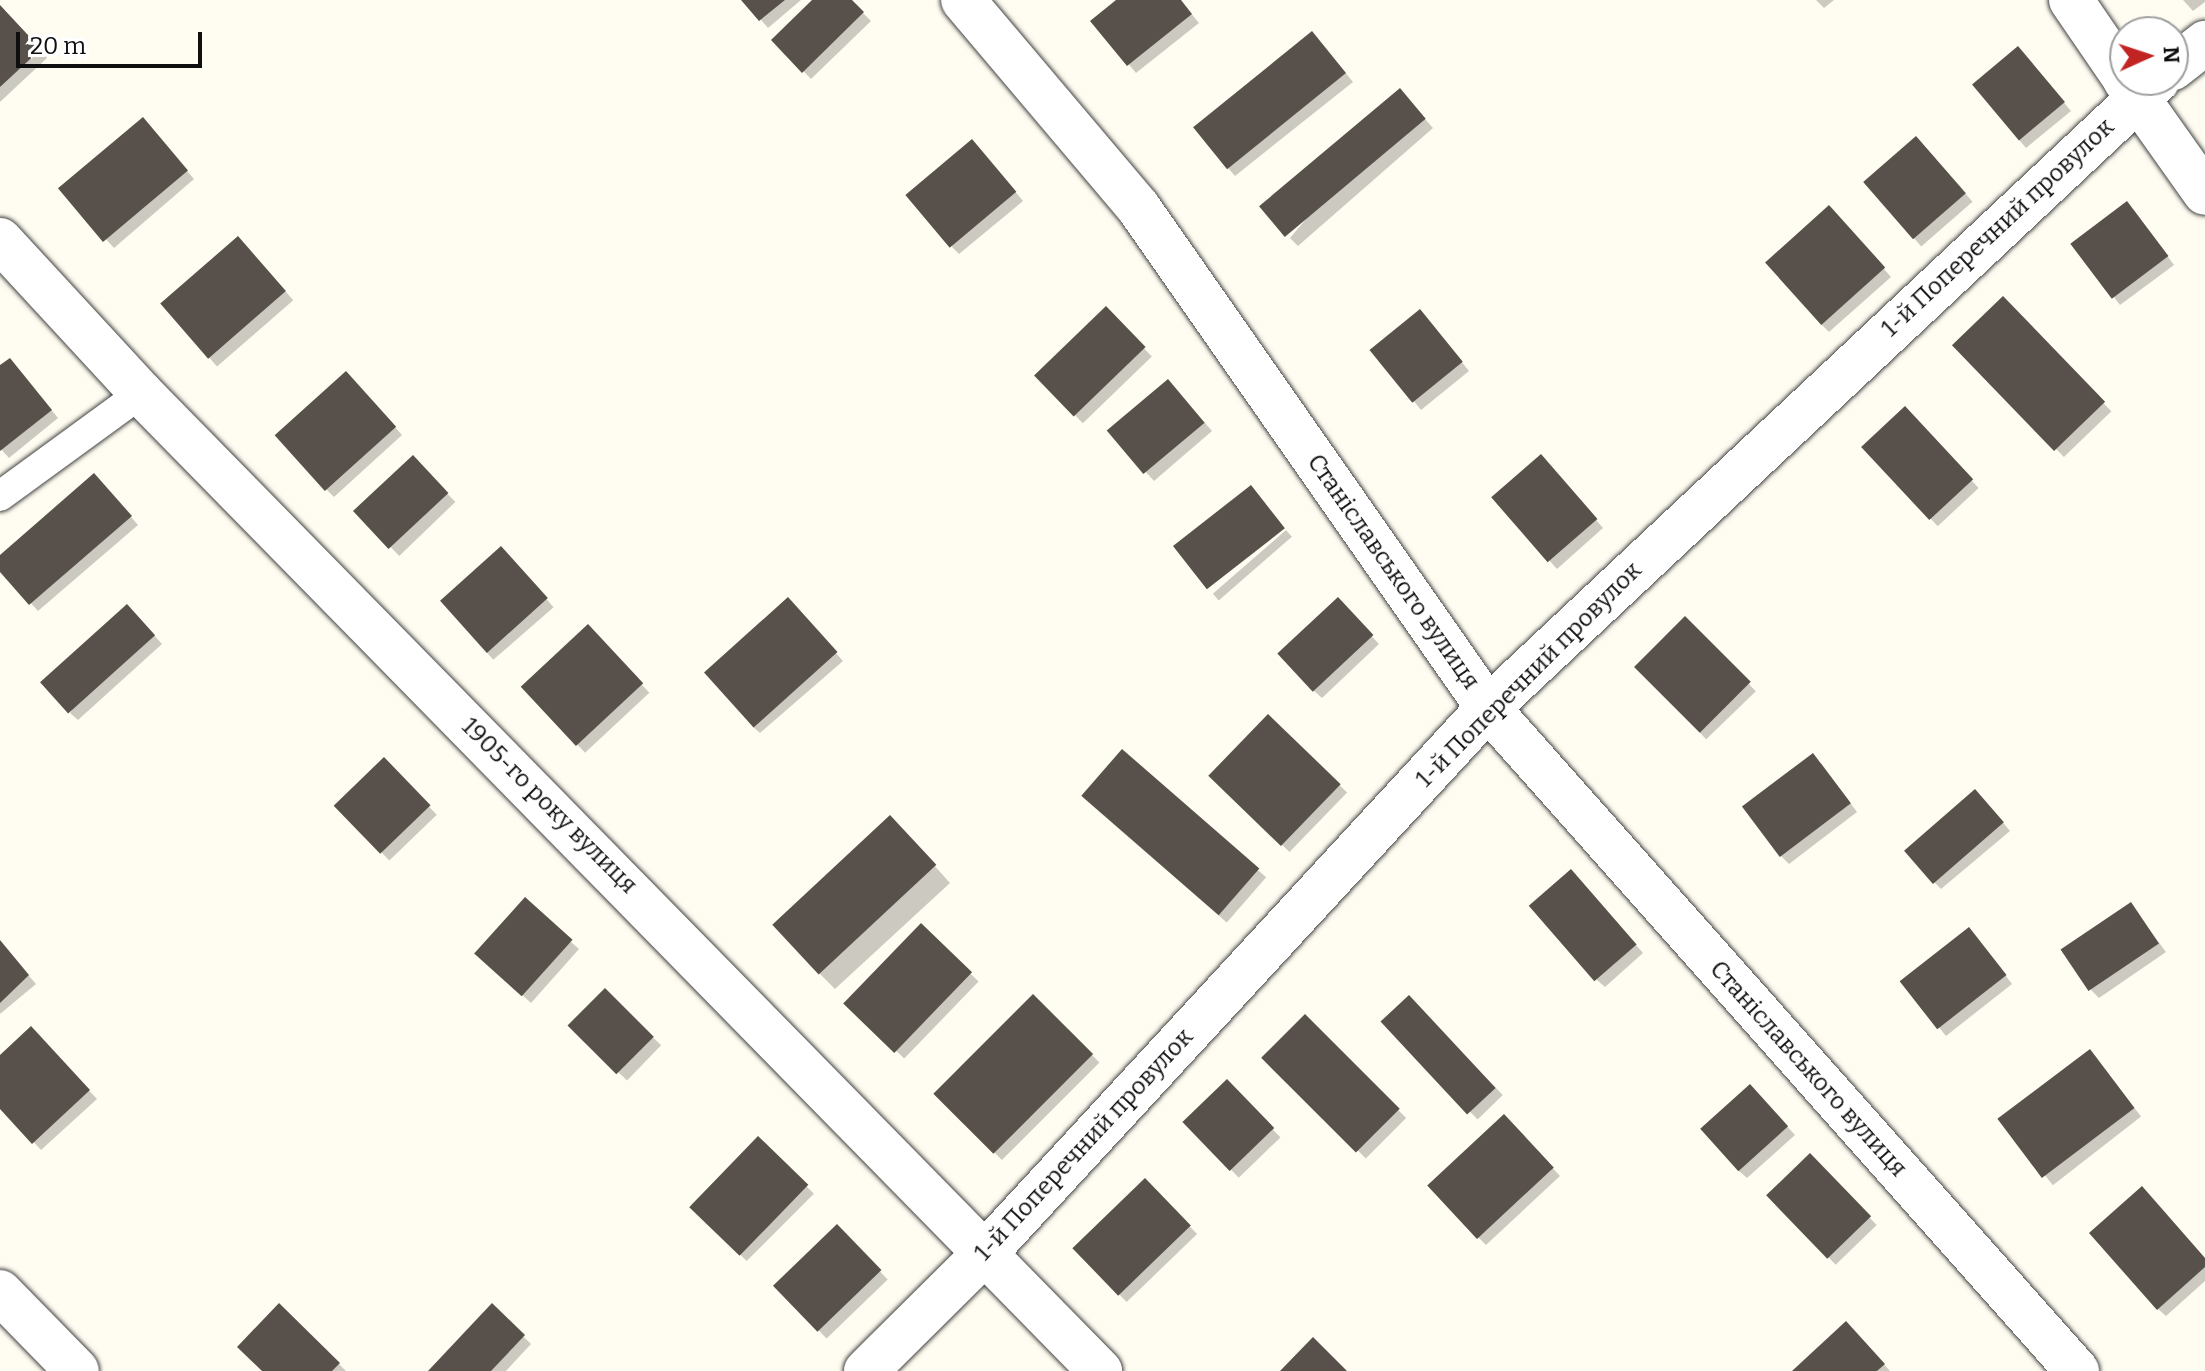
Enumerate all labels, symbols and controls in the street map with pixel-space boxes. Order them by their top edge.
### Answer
scale bar [20,16,206,66]
north arrow [2109,16,2189,96]
text: 20 m [30,32,86,60]
text: N [2158,46,2185,64]
street label: 1-й Поперечний провулок [1876,113,2120,343]
street label: Станіславського вулиця [1301,449,1485,695]
street label: 1-й Поперечний провулок [1410,556,1648,794]
street label: 1905-го року вулиця [455,712,643,900]
street label: Станіславського вулиця [1704,955,1912,1183]
street label: 1-й Поперечний провулок [969,1023,1199,1267]

